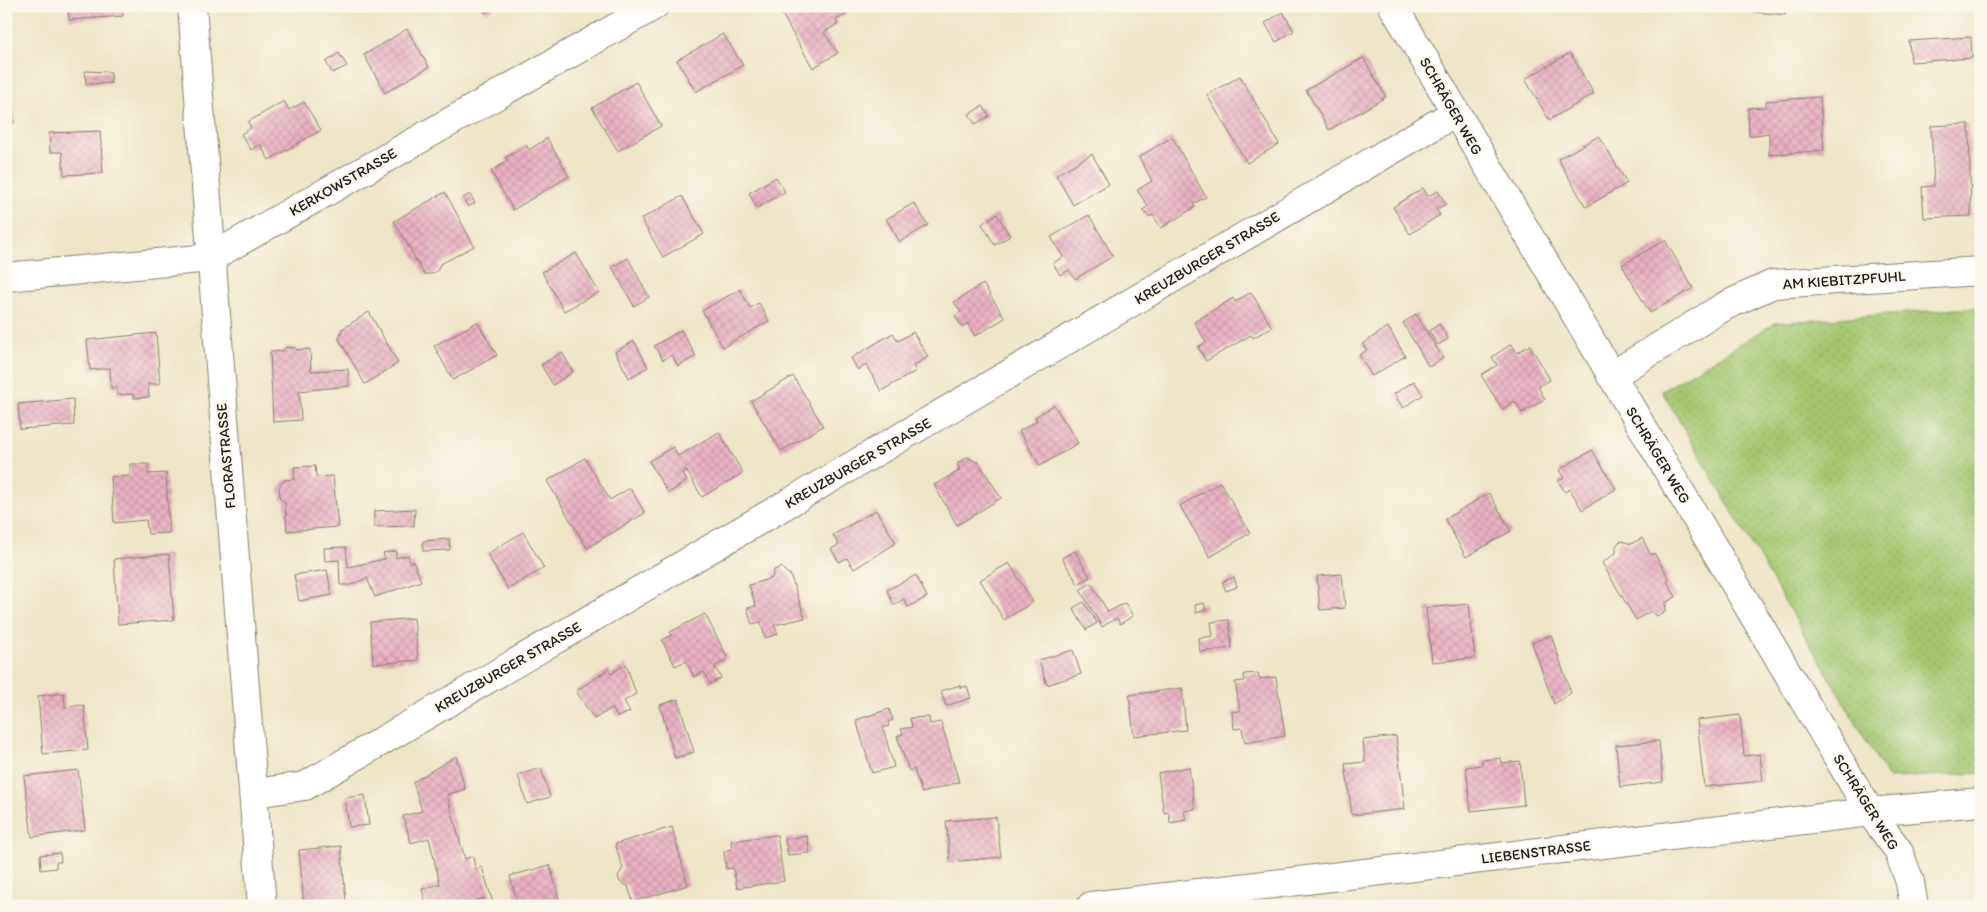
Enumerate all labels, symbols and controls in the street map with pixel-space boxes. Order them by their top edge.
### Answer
street label: SCHRÄGER WEG [1416,54,1486,158]
street label: KERKOWSTRASSE [286,144,400,220]
street label: KREUZBURGER STRASSE [1131,207,1283,309]
street label: AM KIEBITZPFUHL [1782,267,1906,293]
street label: FLORASTRASSE [212,403,240,509]
street label: SCHRÄGER WEG [1622,403,1694,507]
street label: KREUZBURGER STRASSE [781,414,935,512]
street label: KREUZBURGER STRASSE [431,618,585,716]
street label: SCHRÄGER WEG [1829,751,1903,853]
street label: LIEBENSTRASSE [1480,836,1592,868]

